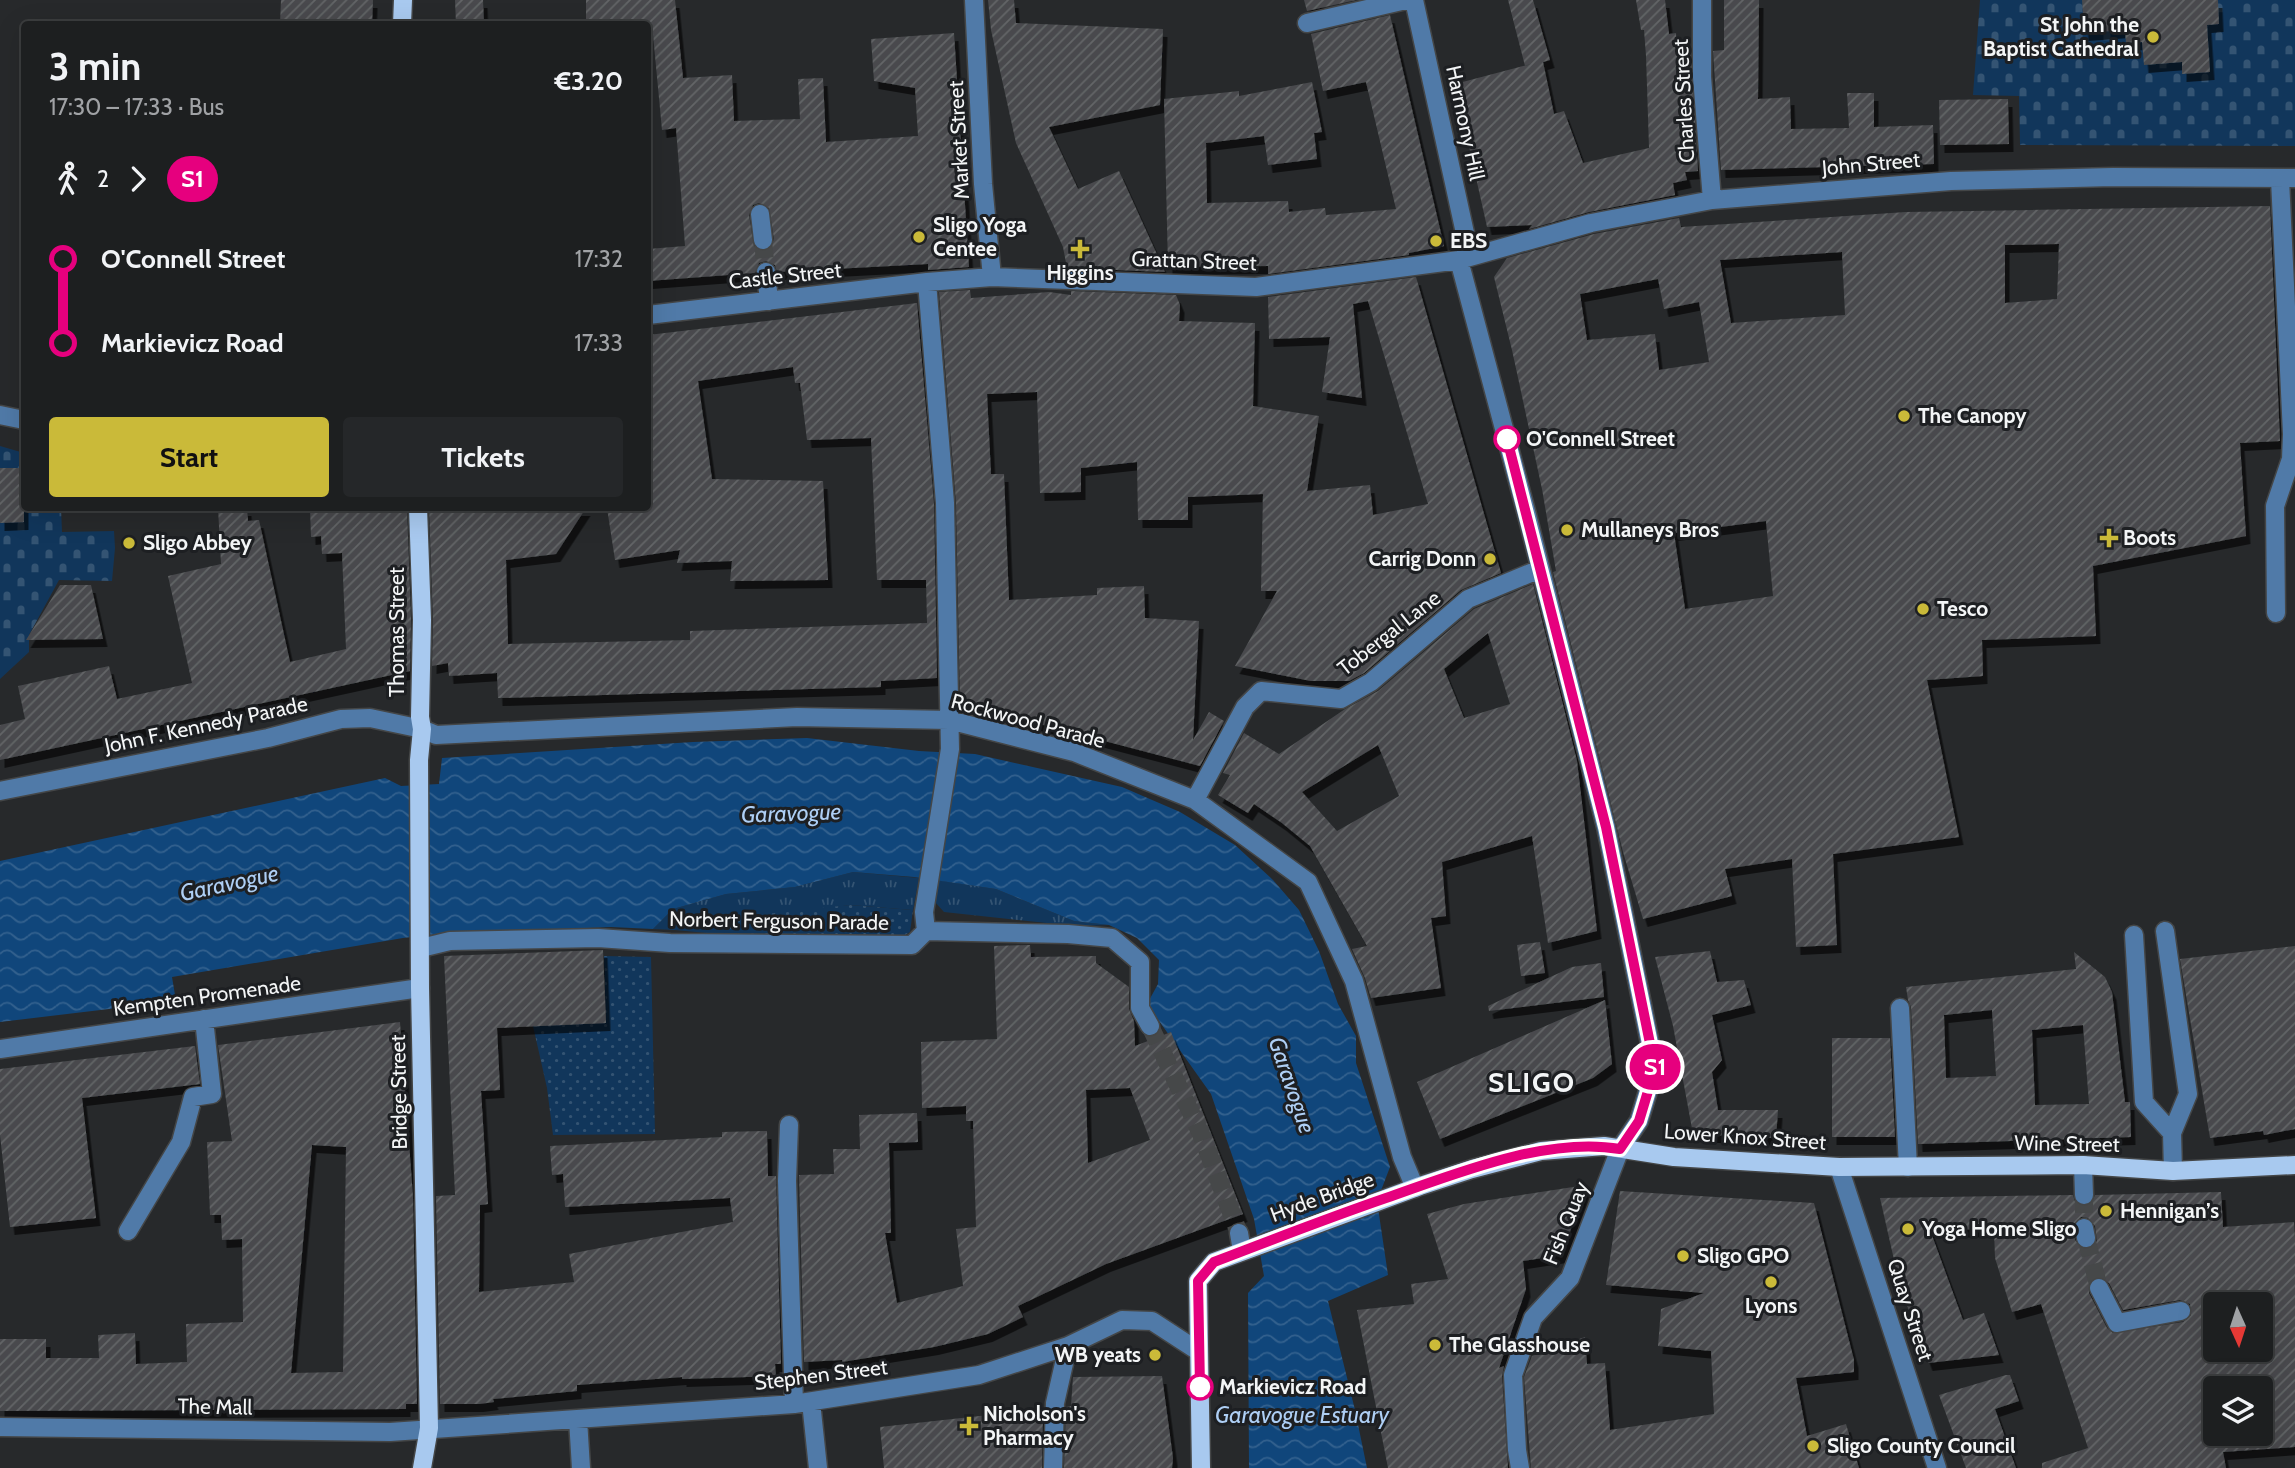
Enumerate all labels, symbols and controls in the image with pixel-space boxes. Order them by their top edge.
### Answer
place label: St John the Baptist Cathedral [1983,12,2139,61]
marker: St John the Baptist Cathedral [2145,29,2161,45]
street label: Charles Street [1668,38,1699,164]
text: 3 min [49,43,141,90]
street label: Harmony Hill [1441,63,1490,183]
text: €3.20 [554,65,623,97]
street label: Market Street [943,80,974,200]
text: 17:30 – 17:33 · Bus [49,93,224,121]
street label: John Street [1820,147,1921,180]
icon: walk [49,160,87,198]
icon: forward [119,160,157,198]
text: S1 [181,164,204,193]
text: 2 [97,165,109,193]
place label: Sligo Yoga Centee [933,212,1027,261]
place label: EBS [1450,228,1487,253]
marker: Sligo Yoga Centee [911,229,927,245]
marker: EBS [1428,233,1444,249]
marker: Higgins [1072,241,1088,257]
text: O'Connell Street [101,243,285,275]
text: 17:32 [575,245,623,273]
street label: Grattan Street [1131,246,1257,275]
street label: Castle Street [727,257,842,294]
place label: Higgins [1046,260,1114,285]
text: Markievicz Road [101,327,284,359]
text: 17:33 [574,329,623,357]
place label: The Canopy [1918,403,2027,428]
marker: The Canopy [1896,408,1912,424]
button: Start [49,417,329,497]
button: Tickets [343,417,623,497]
marker: O'Connell Street [1494,426,1520,452]
place label: O'Connell Street [1526,426,1675,451]
place label: Mullaneys Bros [1581,517,1719,542]
marker: Mullaneys Bros [1559,522,1575,538]
place label: Boots [2123,525,2176,550]
place label: Sligo Abbey [143,530,253,555]
marker: Boots [2101,530,2117,546]
marker: Sligo Abbey [121,535,137,551]
place label: Carrig Donn [1368,546,1476,571]
marker: Carrig Donn [1482,551,1498,567]
street label: Thomas Street [384,567,409,697]
street label: Tobergal Lane [1332,585,1445,680]
place label: Tesco [1937,596,1988,621]
marker: Tesco [1915,601,1931,617]
street label: Rockwood Parade [949,688,1108,753]
street label: John F. Kennedy Parade [101,691,310,758]
water label: Garavogue [740,797,842,829]
water label: Garavogue [177,859,281,907]
street label: Norbert Ferguson Parade [669,906,889,935]
street label: Kempten Promenade [111,970,303,1021]
water label: Garavogue [1262,1033,1322,1137]
street label: Bridge Street [385,1034,412,1150]
line badge: S1 [1624,1044,1686,1090]
text: S1 [1644,1052,1666,1081]
district label: SLIGO [1488,1065,1576,1099]
street label: Lower Knox Street [1663,1118,1827,1155]
street label: Wine Street [2014,1130,2120,1157]
street label: Hyde Bridge [1267,1166,1377,1227]
street label: Fish Quay [1538,1177,1594,1268]
place label: Hennigan’s [2120,1198,2219,1223]
marker: Hennigan’s [2098,1203,2114,1219]
place label: Yoga Home Sligo [1921,1216,2076,1241]
marker: Yoga Home Sligo [1900,1221,1916,1237]
place label: Sligo GPO [1697,1243,1789,1268]
marker: Sligo GPO [1675,1248,1691,1264]
street label: Quay Street [1882,1256,1939,1364]
marker: Lyons [1763,1274,1779,1290]
north arrow [2203,1292,2273,1362]
map controls [2203,1292,2273,1446]
place label: Lyons [1745,1293,1797,1318]
place label: The Glasshouse [1449,1332,1590,1357]
marker: The Glasshouse [1427,1337,1443,1353]
place label: WB yeats [1055,1342,1141,1367]
marker: WB yeats [1147,1347,1163,1363]
street label: Stephen Street [753,1354,889,1395]
marker: Markievicz Road [1187,1374,1213,1400]
place label: Markievicz Road [1219,1374,1367,1399]
button: layers [2203,1376,2273,1446]
street label: The Mall [177,1393,253,1420]
place label: Nicholson's Pharmacy [983,1401,1086,1450]
water label: Garavogue Estuary [1215,1401,1390,1429]
marker: Nicholson's Pharmacy [961,1418,977,1434]
place label: Sligo County Council [1827,1433,2016,1458]
marker: Sligo County Council [1805,1438,1821,1454]

